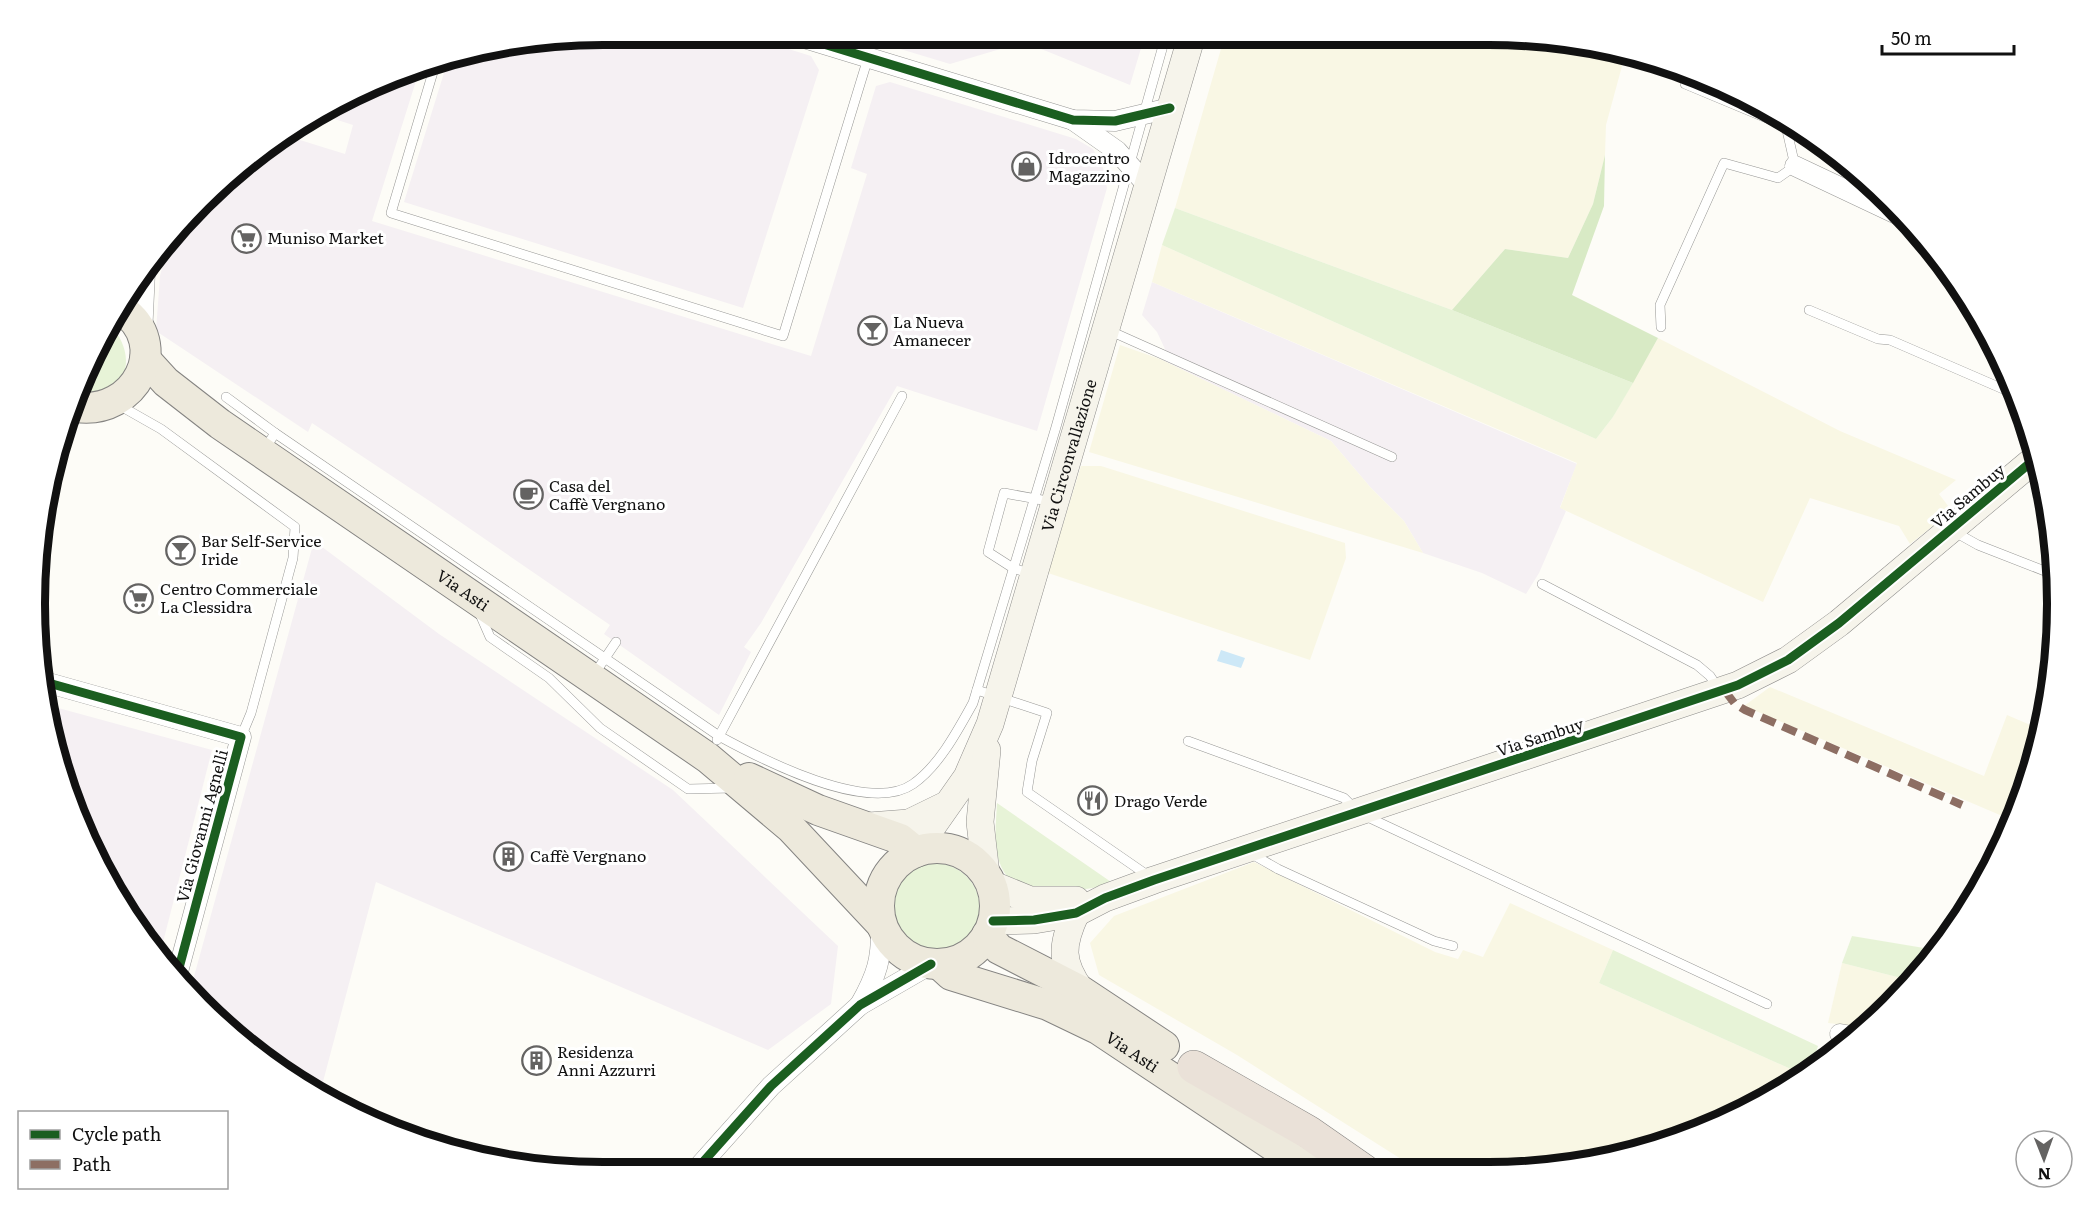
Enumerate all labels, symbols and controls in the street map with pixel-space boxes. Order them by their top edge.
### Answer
scale bar [1882,18,2014,56]
text: 50 m [1891,24,1932,51]
place label: Idrocentro Magazzino [1048,145,1131,187]
shop icon: Idrocentro Magazzino [1011,151,1043,183]
supermarket icon: Muniso Market [230,222,262,254]
place label: Muniso Market [267,225,384,249]
place label: La Nueva Amanecer [893,309,971,351]
bar icon: La Nueva Amanecer [856,315,888,347]
street label: Via Circonvallazione [1034,376,1102,534]
street label: Via Sambuy [1925,457,2010,533]
place label: Casa del Caffè Vergnano [549,473,665,515]
cafe icon: Casa del Caffè Vergnano [512,479,544,511]
place label: Bar Self-Service Iride [201,528,321,570]
bar icon: Bar Self-Service Iride [164,534,196,566]
street label: Via Asti [432,563,495,616]
place label: Centro Commerciale La Clessidra [160,576,318,618]
supermarket icon: Centro Commerciale La Clessidra [123,582,155,614]
street label: Via Sambuy [1493,710,1587,761]
street label: Via Giovanni Agnelli [169,746,233,905]
restaurant icon: Drago Verde [1077,785,1109,817]
place label: Drago Verde [1114,788,1207,812]
building icon: Caffè Vergnano [493,840,525,872]
place label: Caffè Vergnano [530,843,646,867]
street label: Via Asti [1101,1025,1164,1077]
place label: Residenza Anni Azzurri [557,1039,656,1081]
building icon: Residenza Anni Azzurri [520,1045,552,1077]
legend [18,1111,228,1189]
text: Cycle path [72,1120,161,1147]
north arrow [2014,1129,2074,1189]
text: Path [72,1150,111,1177]
text: N [2037,1163,2051,1187]

